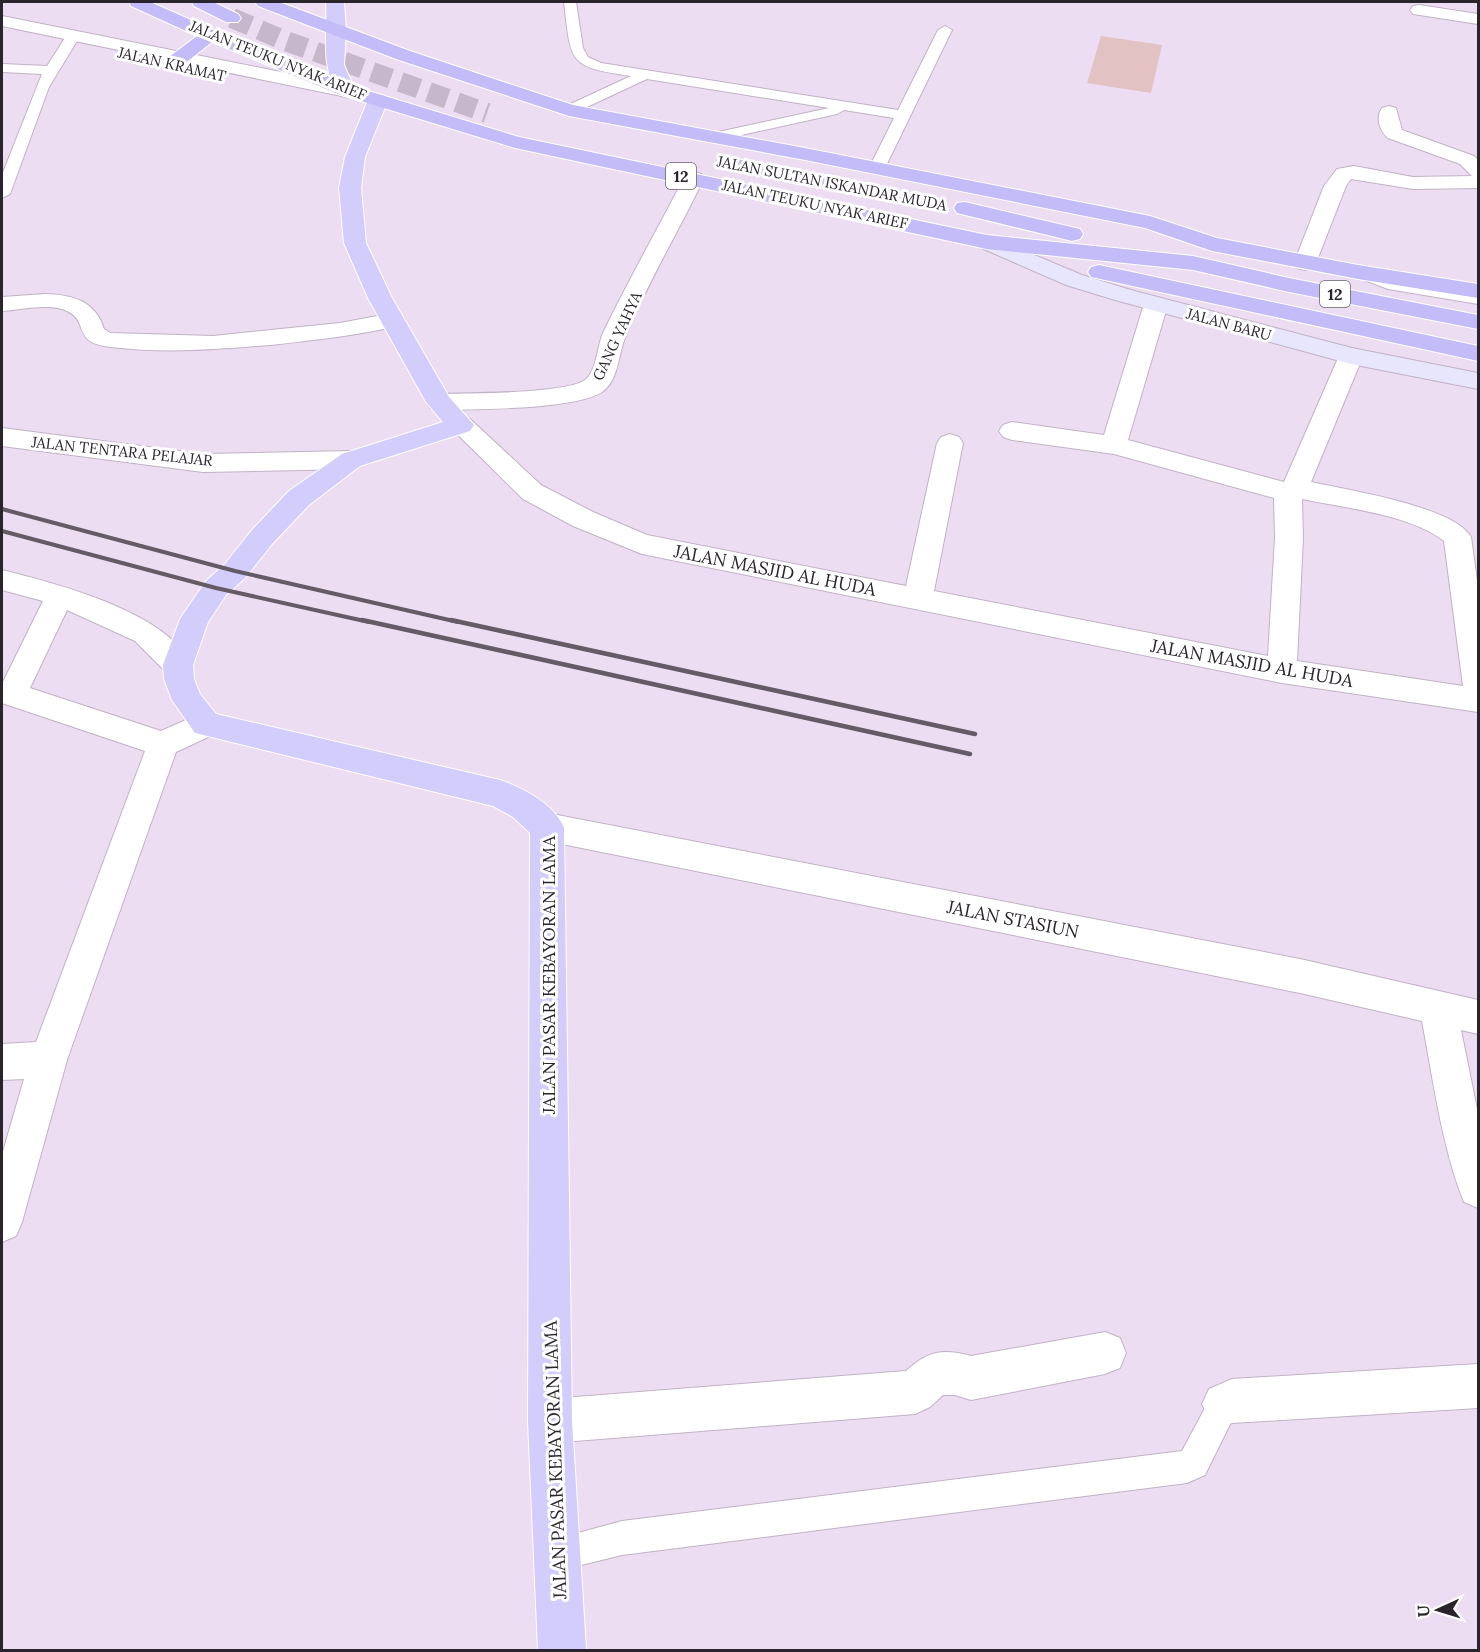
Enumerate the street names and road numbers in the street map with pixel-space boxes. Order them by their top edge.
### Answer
street label: JALAN TEUKU NYAK ARIEF [186,15,369,104]
street label: JALAN KRAMAT [115,42,228,86]
street label: JALAN SULTAN ISKANDAR MUDA [715,151,949,215]
road number: 12 [666,163,696,189]
street label: JALAN TEUKU NYAK ARIEF [719,175,910,233]
road number: 12 [1320,281,1350,307]
street label: GANG YAHYA [588,288,646,384]
street label: JALAN BARU [1183,303,1274,344]
street label: JALAN TENTARA PELAJAR [29,432,214,470]
street label: JALAN MASJID AL HUDA [671,539,879,601]
street label: JALAN MASJID AL HUDA [1148,634,1356,692]
street label: JALAN PASAR KEBAYORAN LAMA [537,835,560,1115]
street label: JALAN STASIUN [944,895,1081,943]
street label: JALAN PASAR KEBAYORAN LAMA [539,1320,571,1601]

